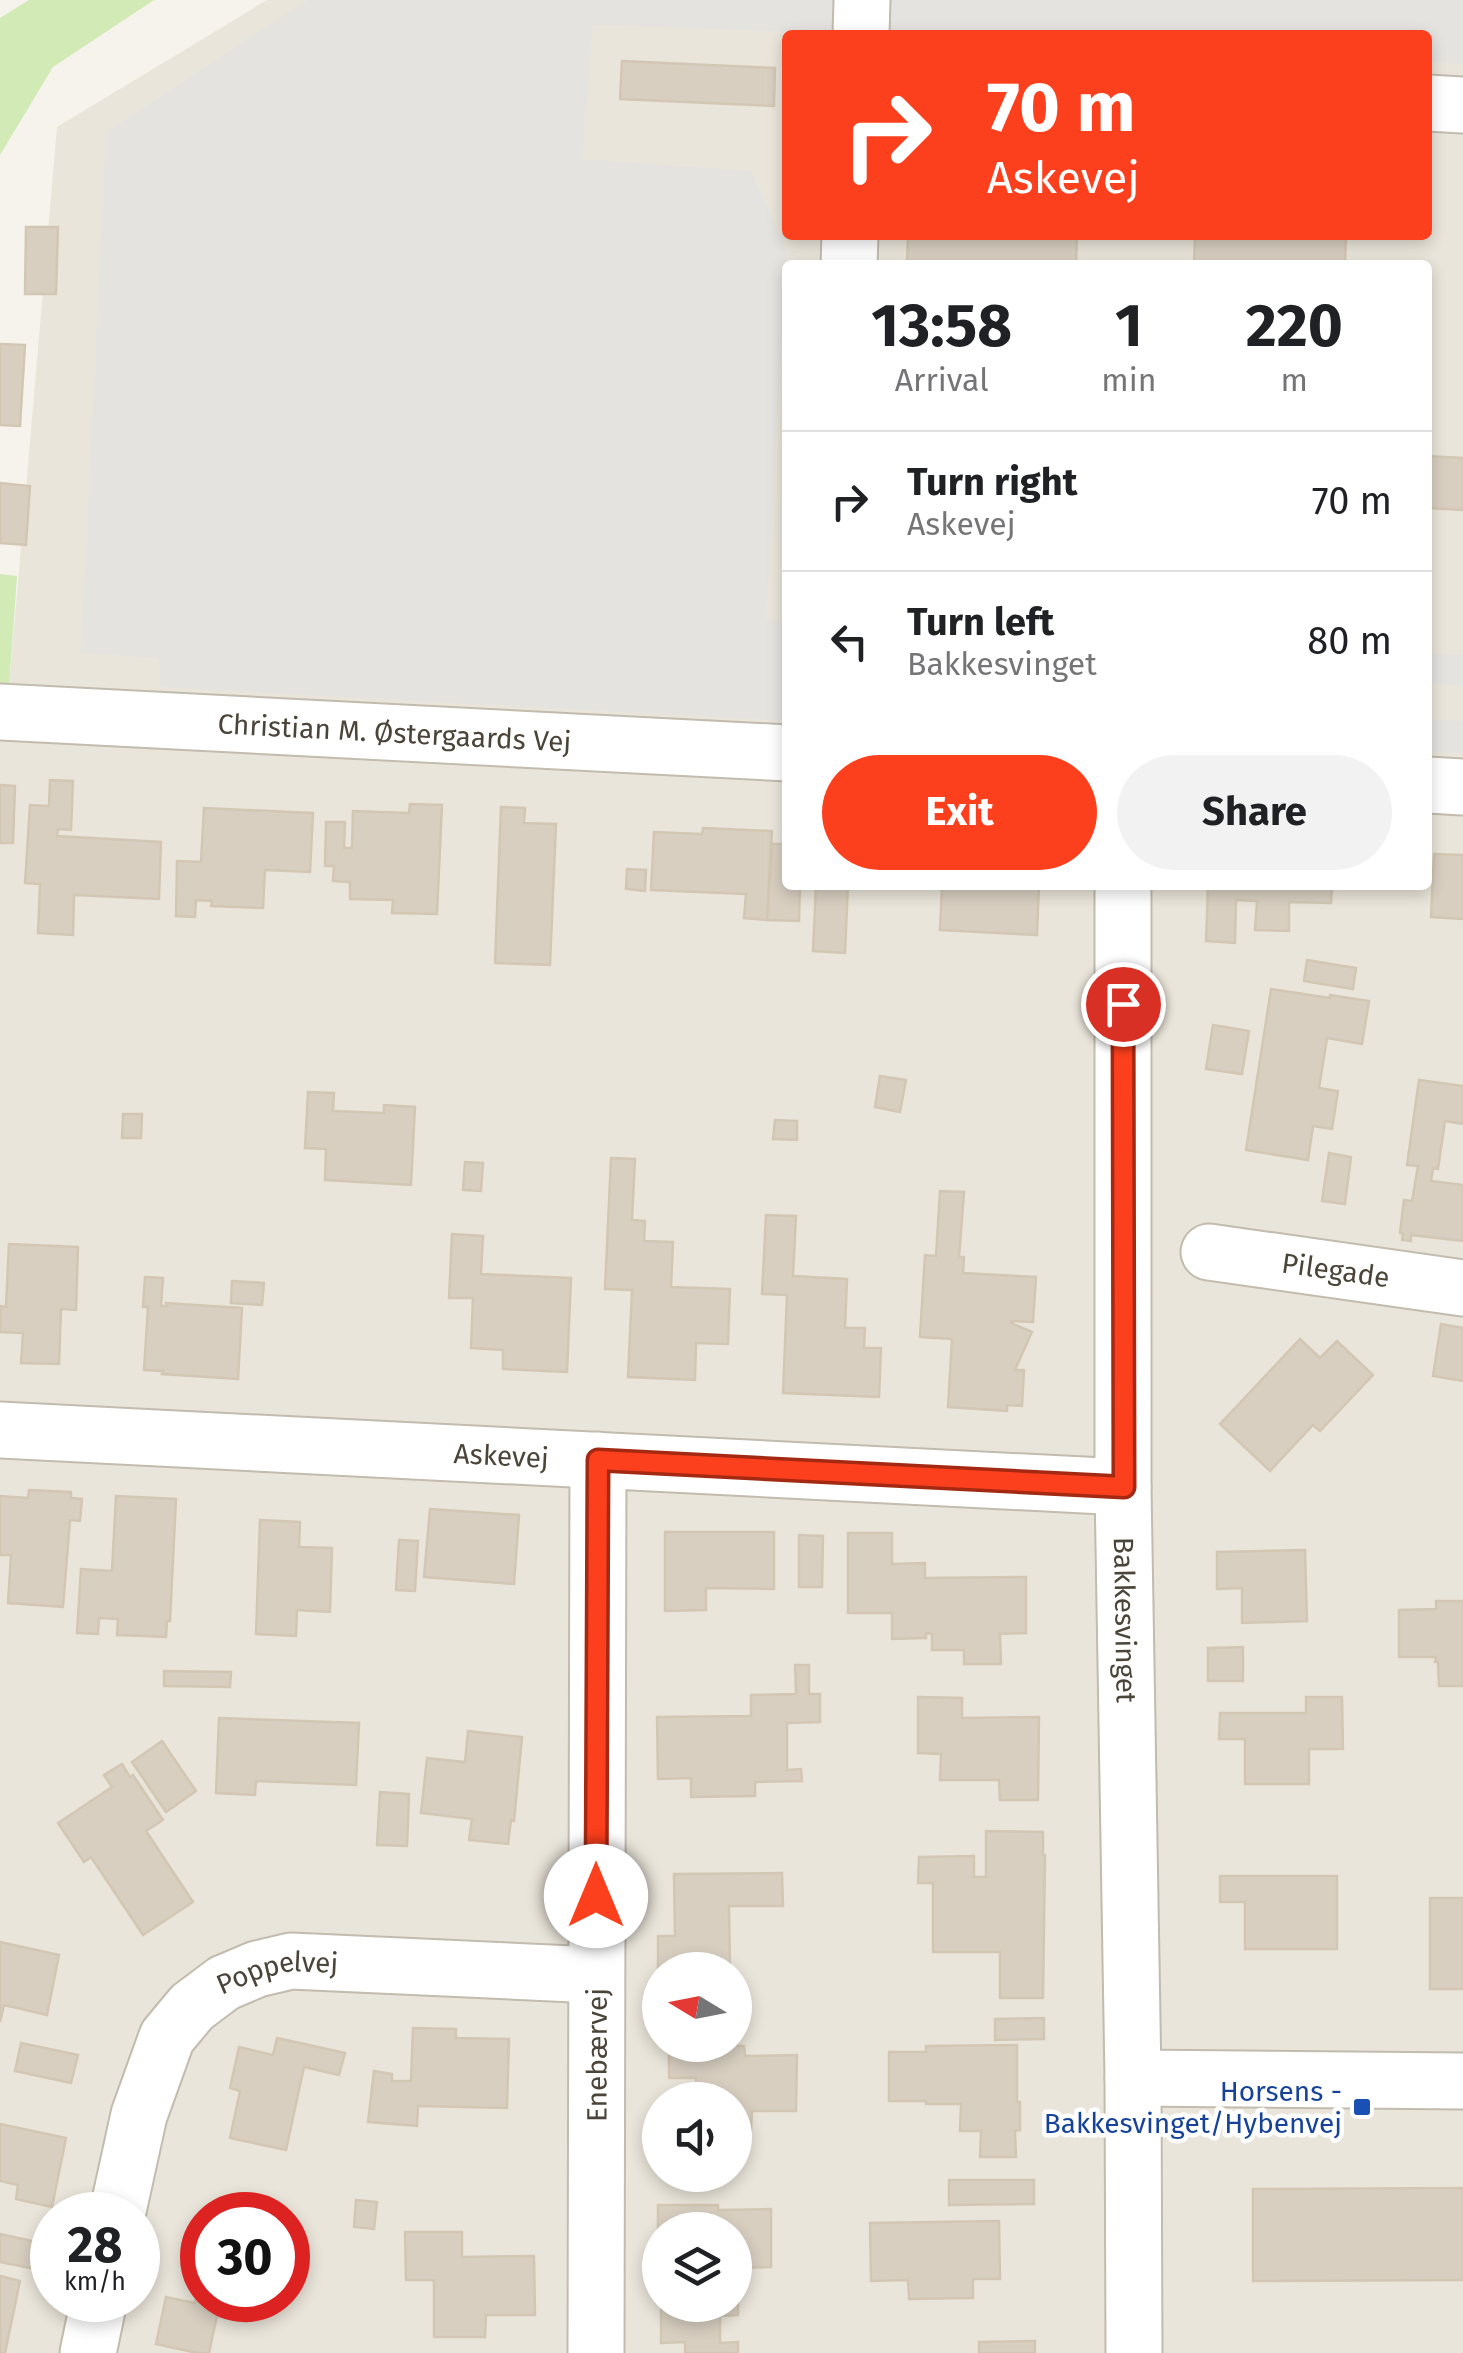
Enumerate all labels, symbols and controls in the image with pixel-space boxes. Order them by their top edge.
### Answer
text: 70 m [987,66,1136,150]
icon: right [822,70,952,200]
text: Askevej [987,151,1140,205]
text: 13:58 [871,290,1012,362]
text: 1 [1115,290,1143,362]
text: 220 [1246,290,1343,362]
text: Arrival [895,361,989,399]
text: min [1101,361,1157,399]
text: m [1281,361,1308,399]
text: Turn right [907,459,1077,505]
icon: right [822,474,877,529]
text: 70 m [1312,478,1392,524]
text: Askevej [907,505,1016,543]
text: Turn left [907,599,1054,645]
icon: left [822,614,877,669]
text: 80 m [1307,618,1392,664]
text: Bakkesvinget [907,645,1097,683]
street label: Christian M. Østergaards Vej [217,707,572,758]
button: Exit [822,755,1097,870]
button: Share [1117,755,1392,870]
pin [1081,962,1166,1047]
icon: arrive [1096,977,1151,1032]
street label: Pilegade [1280,1246,1392,1294]
street label: Askevej [453,1437,550,1474]
street label: Bakkesvinget [1107,1537,1143,1704]
position arrow [544,1844,648,1948]
street label: Poppelvej [211,1944,339,2001]
north arrow [642,1952,752,2062]
map controls [642,1952,752,2322]
street label: Enebærvej [580,1988,613,2122]
place label: Horsens - Bakkesvinget/Hybenvej [1044,2075,1342,2140]
button: sound [642,2082,752,2192]
marker: Horsens - Bakkesvinget/Hybenvej [1351,2096,1373,2118]
speed limit sign: 30 [180,2192,310,2322]
button: layers [642,2212,752,2322]
text: 28 [68,2215,122,2275]
text: km/h [64,2267,126,2297]

